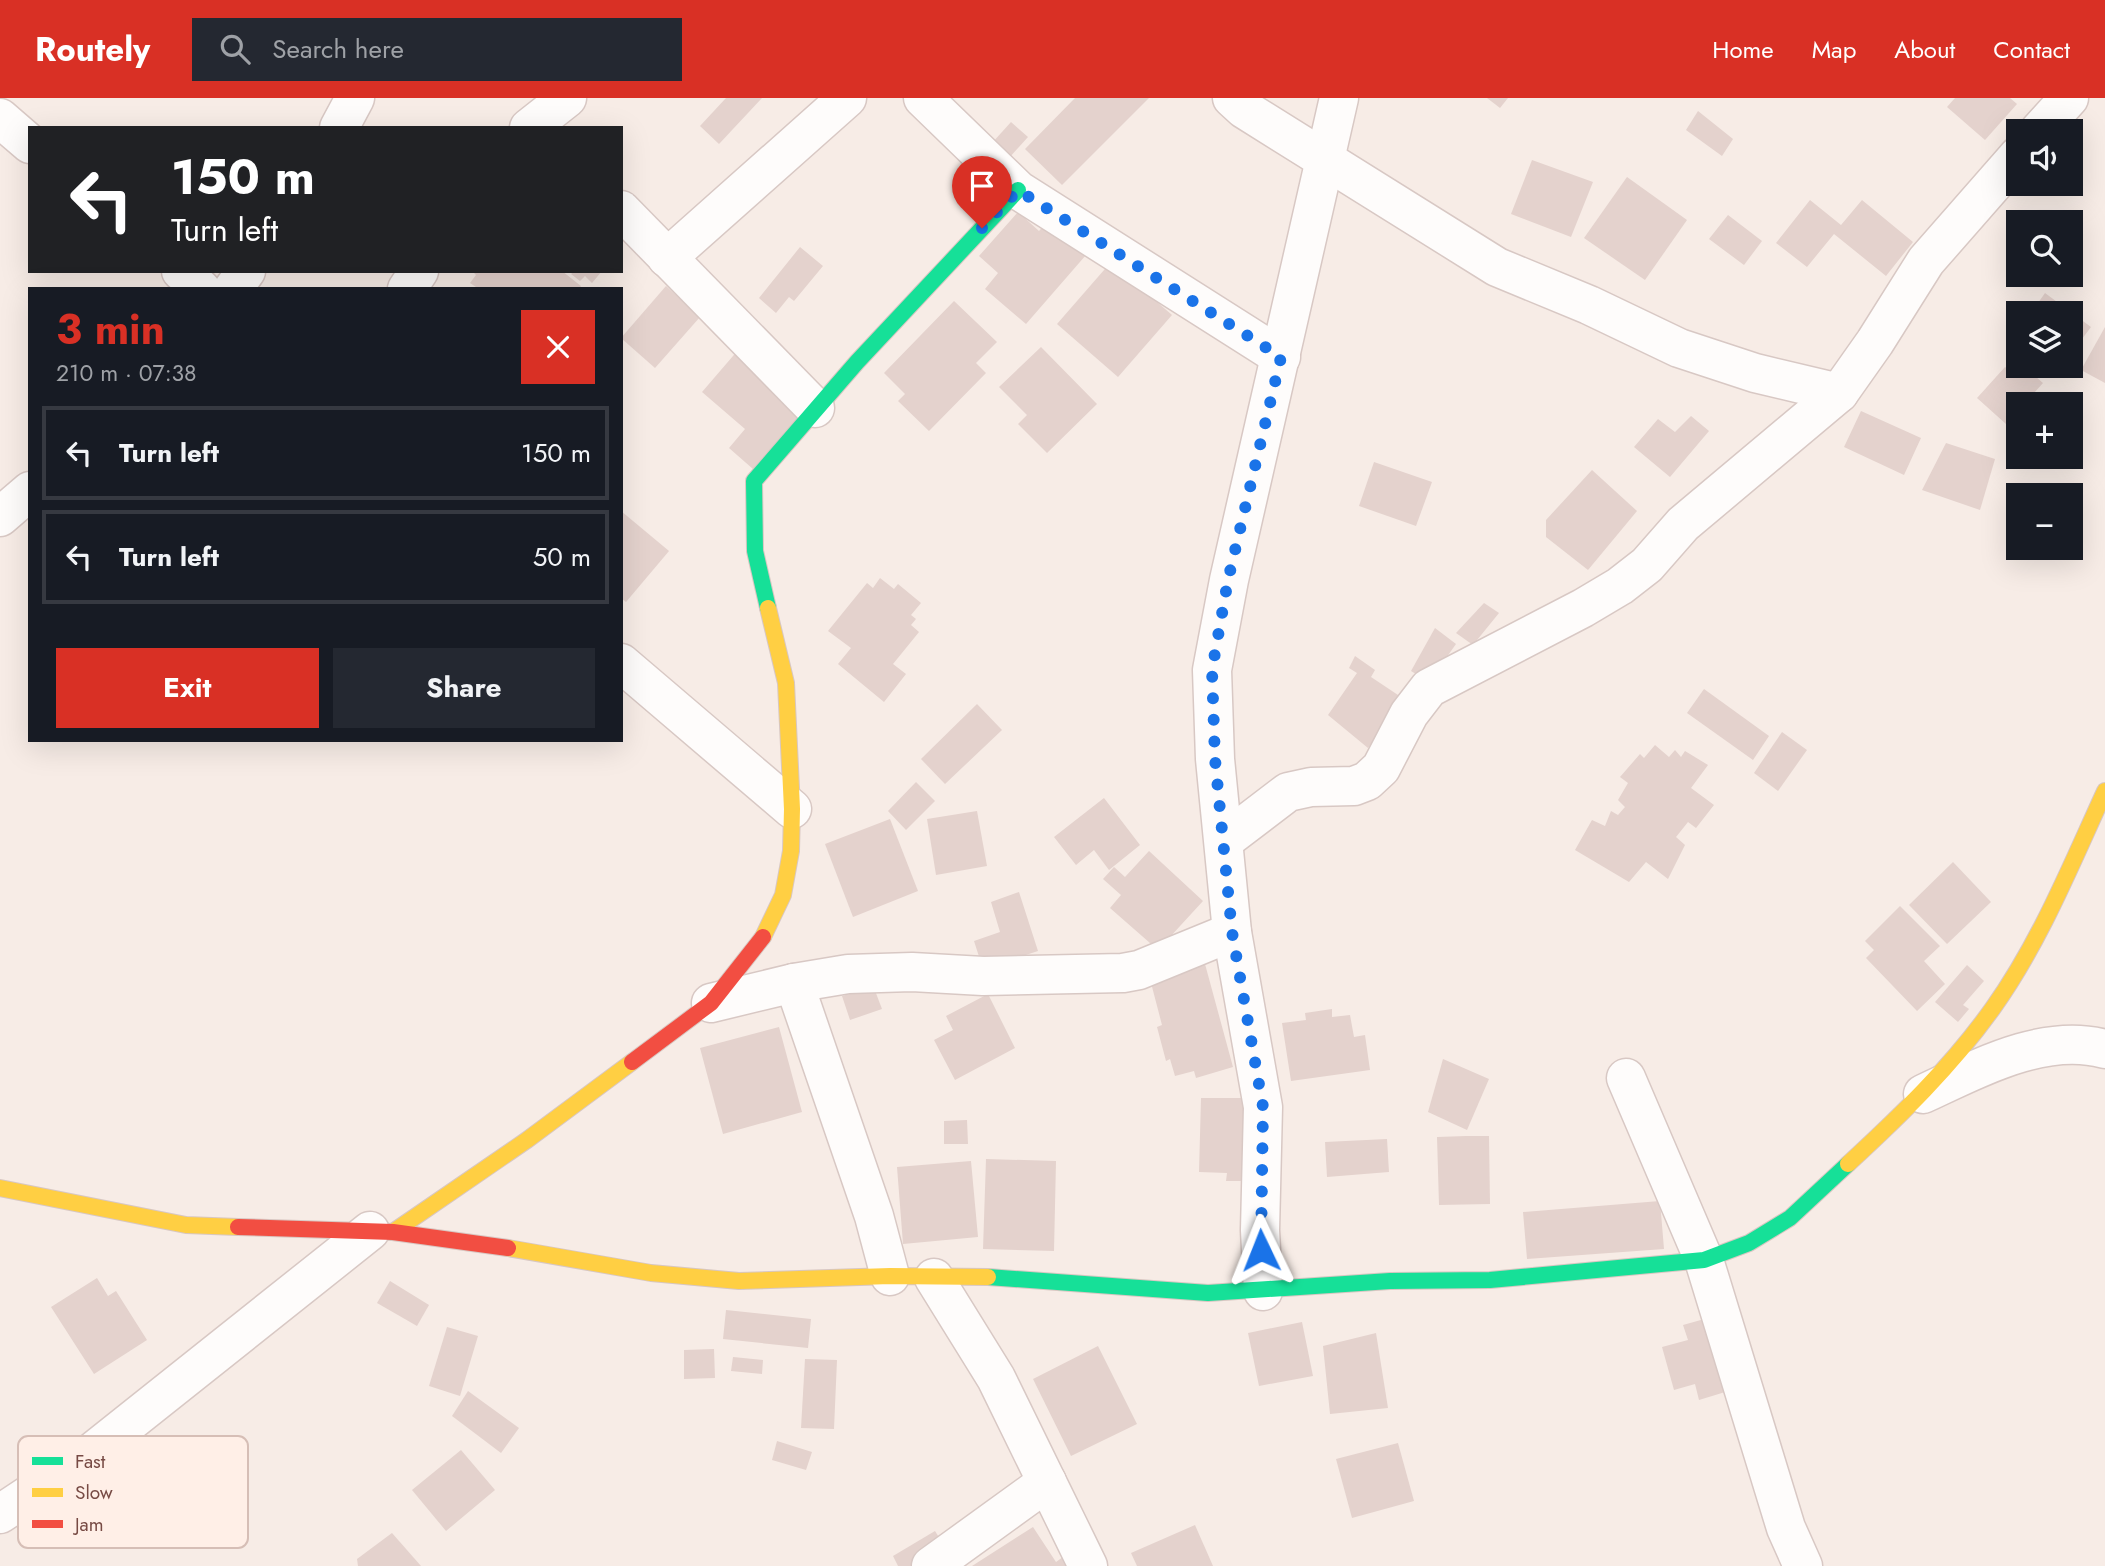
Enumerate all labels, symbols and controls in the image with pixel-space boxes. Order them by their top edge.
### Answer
search box [192,18,682,81]
text: Routely [35,26,150,73]
icon: search [216,30,254,68]
text: Search here [272,30,404,68]
text: Home [1712,32,1774,67]
text: Map [1812,32,1856,67]
text: About [1894,32,1955,67]
text: Contact [1993,32,2070,67]
map controls [2006,119,2083,560]
button: sound [2006,119,2083,196]
text: 150 m [171,142,315,212]
icon: left [56,154,147,245]
pin [952,156,1012,228]
icon: arrive [963,167,1001,205]
text: Turn left [171,207,278,253]
button: search [2006,210,2083,287]
text: 3 min [56,299,165,360]
button: layers [2006,301,2083,378]
button: close [521,310,595,384]
text: 210 m · 07:38 [56,356,197,390]
button: + [2006,392,2083,469]
icon: left [60,434,98,472]
text: Turn left [119,434,219,472]
text: 150 m [521,434,591,472]
button: − [2006,483,2083,560]
icon: left [60,538,98,576]
text: Turn left [119,538,219,576]
text: 50 m [533,538,591,576]
button: Exit [56,648,319,728]
button: Share [333,648,595,728]
position arrow [1224,1213,1298,1287]
legend [18,1436,248,1548]
text: Fast [75,1448,106,1475]
text: Slow [75,1479,113,1506]
text: Jam [72,1511,104,1538]

